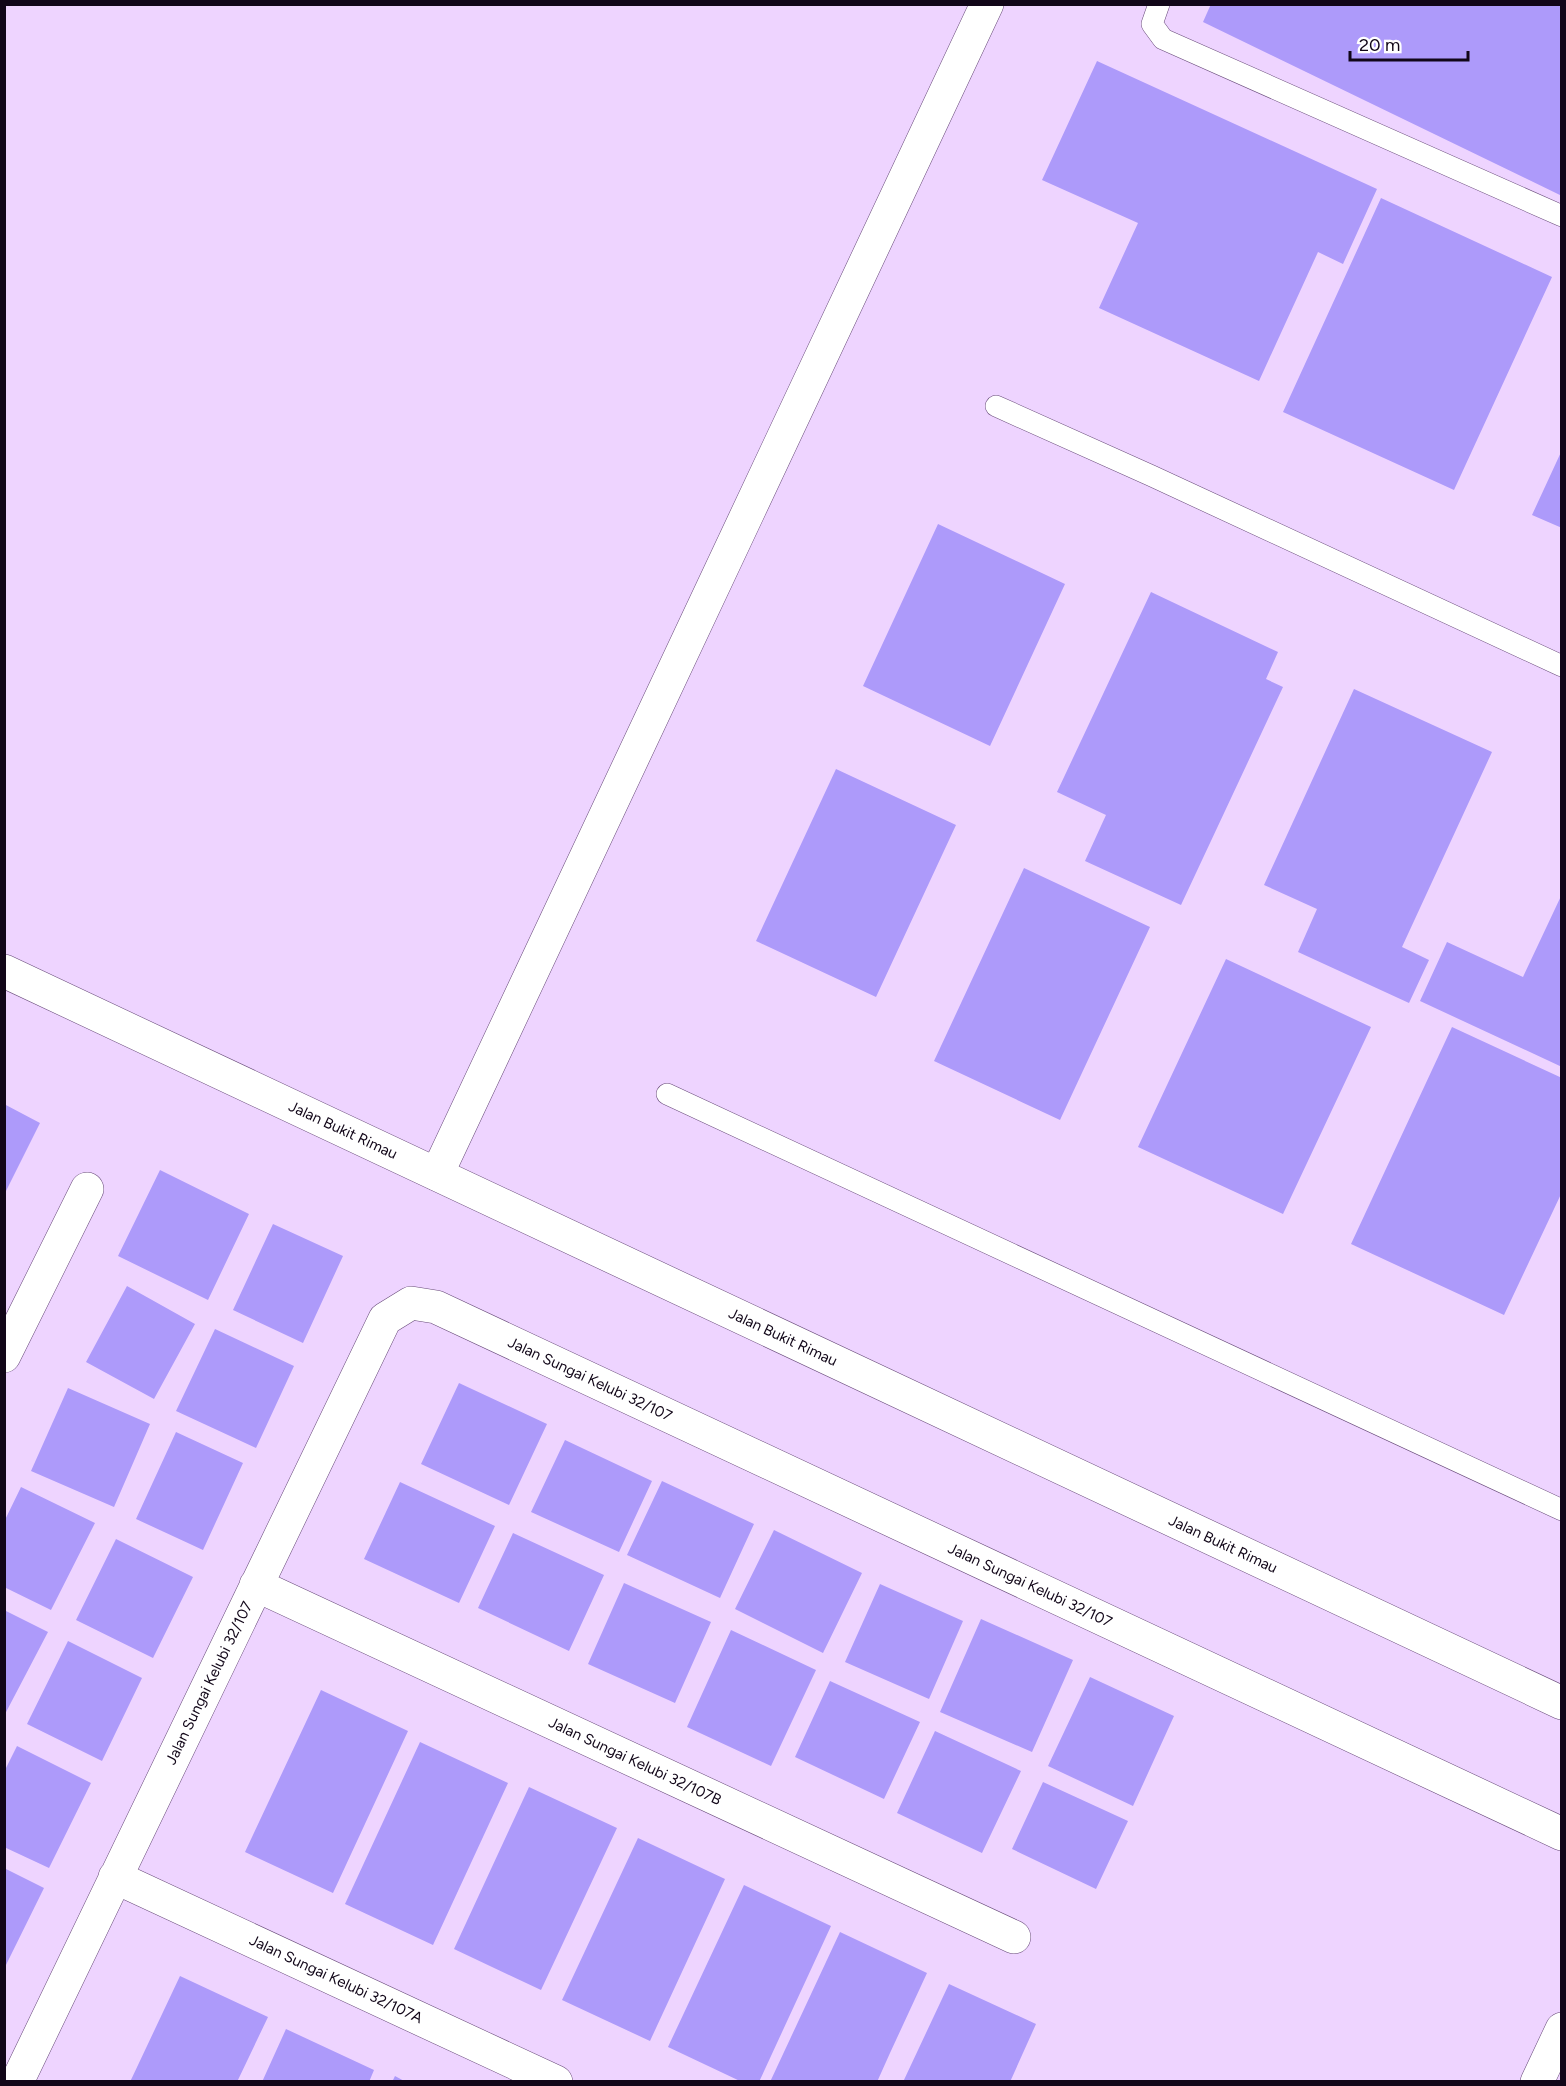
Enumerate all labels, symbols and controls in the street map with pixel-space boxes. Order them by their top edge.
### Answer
scale bar [1350,24,1468,62]
text: 20 m [1359,34,1400,56]
street label: Jalan Bukit Rimau [286,1097,400,1163]
street label: Jalan Bukit Rimau [726,1304,840,1370]
street label: Jalan Sungai Kelubi 32/107 [505,1333,675,1425]
street label: Jalan Bukit Rimau [1166,1511,1280,1577]
street label: Jalan Sungai Kelubi 32/107 [945,1539,1115,1631]
street label: Jalan Sungai Kelubi 32/107 [162,1599,256,1767]
street label: Jalan Sungai Kelubi 32/107B [546,1713,724,1809]
street label: Jalan Sungai Kelubi 32/107A [246,1931,426,2027]

